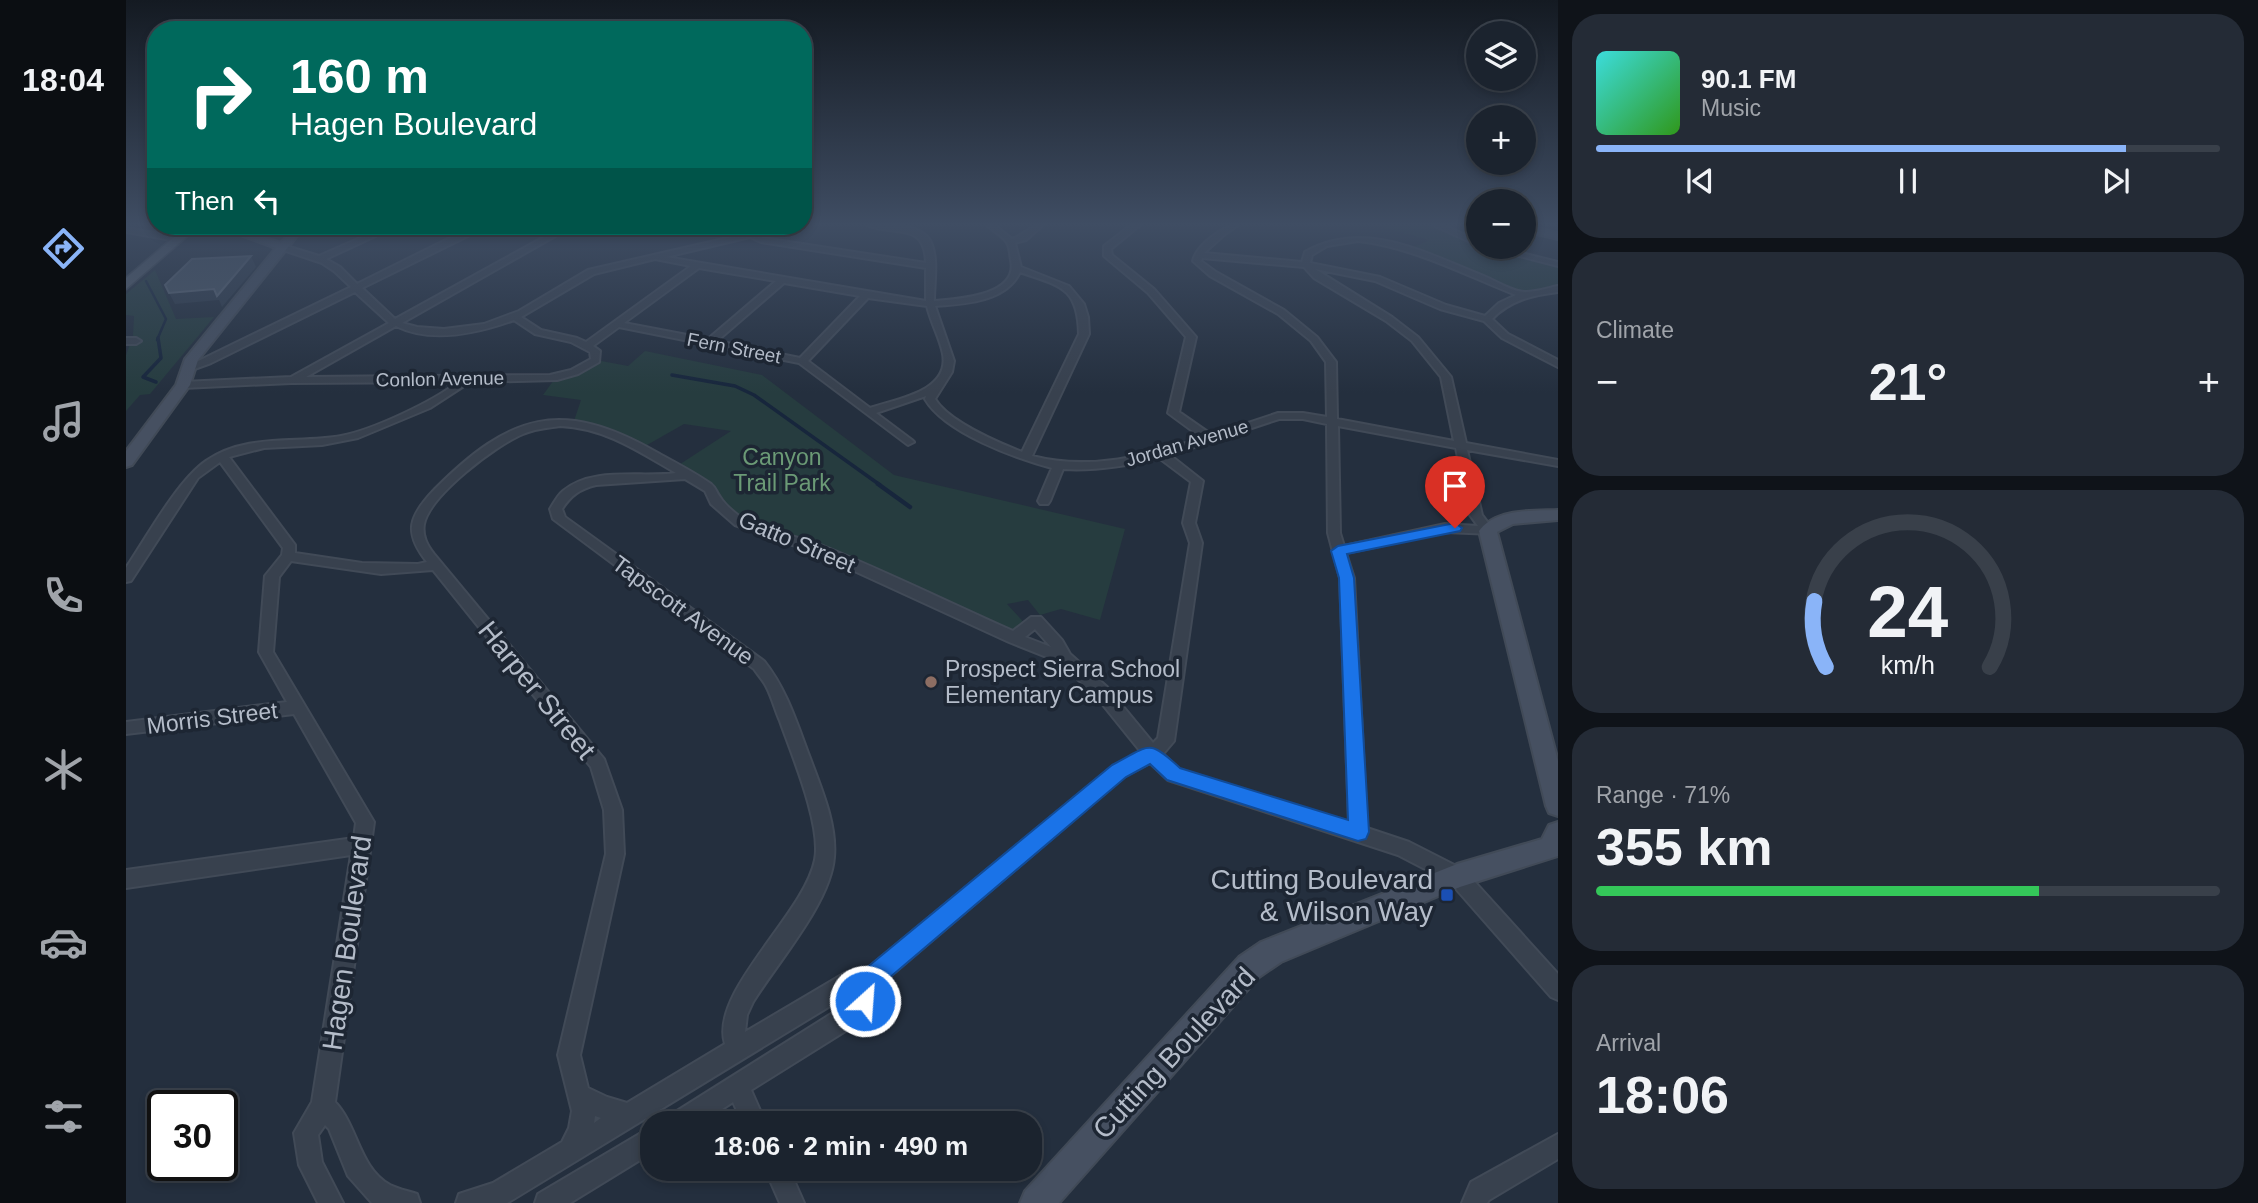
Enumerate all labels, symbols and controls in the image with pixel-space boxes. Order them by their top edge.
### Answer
map controls [1466,21,1536,259]
button: layers [1466,21,1536,91]
icon: right [175,49,266,140]
text: 160 m [290,49,429,103]
text: 18:04 [22,62,104,98]
text: 90.1 FM [1701,64,1796,94]
text: Music [1701,95,1761,121]
button: + [1466,105,1536,175]
text: Hagen Boulevard [290,106,537,142]
icon: previous [1681,162,1719,200]
icon: pause [1889,162,1927,200]
icon: next [2097,162,2135,200]
icon: left [248,182,286,220]
text: Then [175,186,234,216]
button: − [1466,189,1536,259]
icon: directions [39,224,88,273]
text: Climate [1596,317,1674,343]
street label: Fern Street [685,329,783,368]
text: 21° [1869,353,1947,411]
text: − [1596,361,1618,403]
text: + [2198,361,2220,403]
street label: Conlon Avenue [376,367,504,391]
icon: music [39,397,88,446]
street label: Jordan Avenue [1123,415,1251,471]
park label: Canyon Trail Park [733,444,831,496]
pin [1425,456,1485,528]
icon: arrive [1436,467,1474,505]
street label: Gatto Street [735,506,860,578]
street label: Tapscott Avenue [607,550,759,670]
icon: phone [39,571,88,620]
text: 24 [1868,572,1949,653]
street label: Harper Street [472,615,602,765]
text: km/h [1881,651,1935,679]
place label: Prospect Sierra School Elementary Campus [945,656,1180,708]
marker: Prospect Sierra School Elementary Campus [923,674,939,690]
street label: Morris Street [145,697,280,739]
icon: climate [39,745,88,794]
text: Range · 71% [1596,782,1730,808]
text: 355 km [1596,818,1772,876]
street label: Hagen Boulevard [317,834,377,1052]
place label: Cutting Boulevard & Wilson Way [1210,864,1433,927]
marker: Cutting Boulevard & Wilson Way [1439,887,1455,903]
icon: car [39,918,88,967]
street label: Cutting Boulevard [1087,961,1261,1145]
position arrow [828,964,902,1038]
text: Arrival [1596,1030,1661,1056]
text: 18:06 [1596,1066,1729,1124]
speed limit sign: 30 [147,1090,238,1181]
icon: filters [39,1092,88,1141]
text: 18:06 · 2 min · 490 m [714,1131,968,1161]

